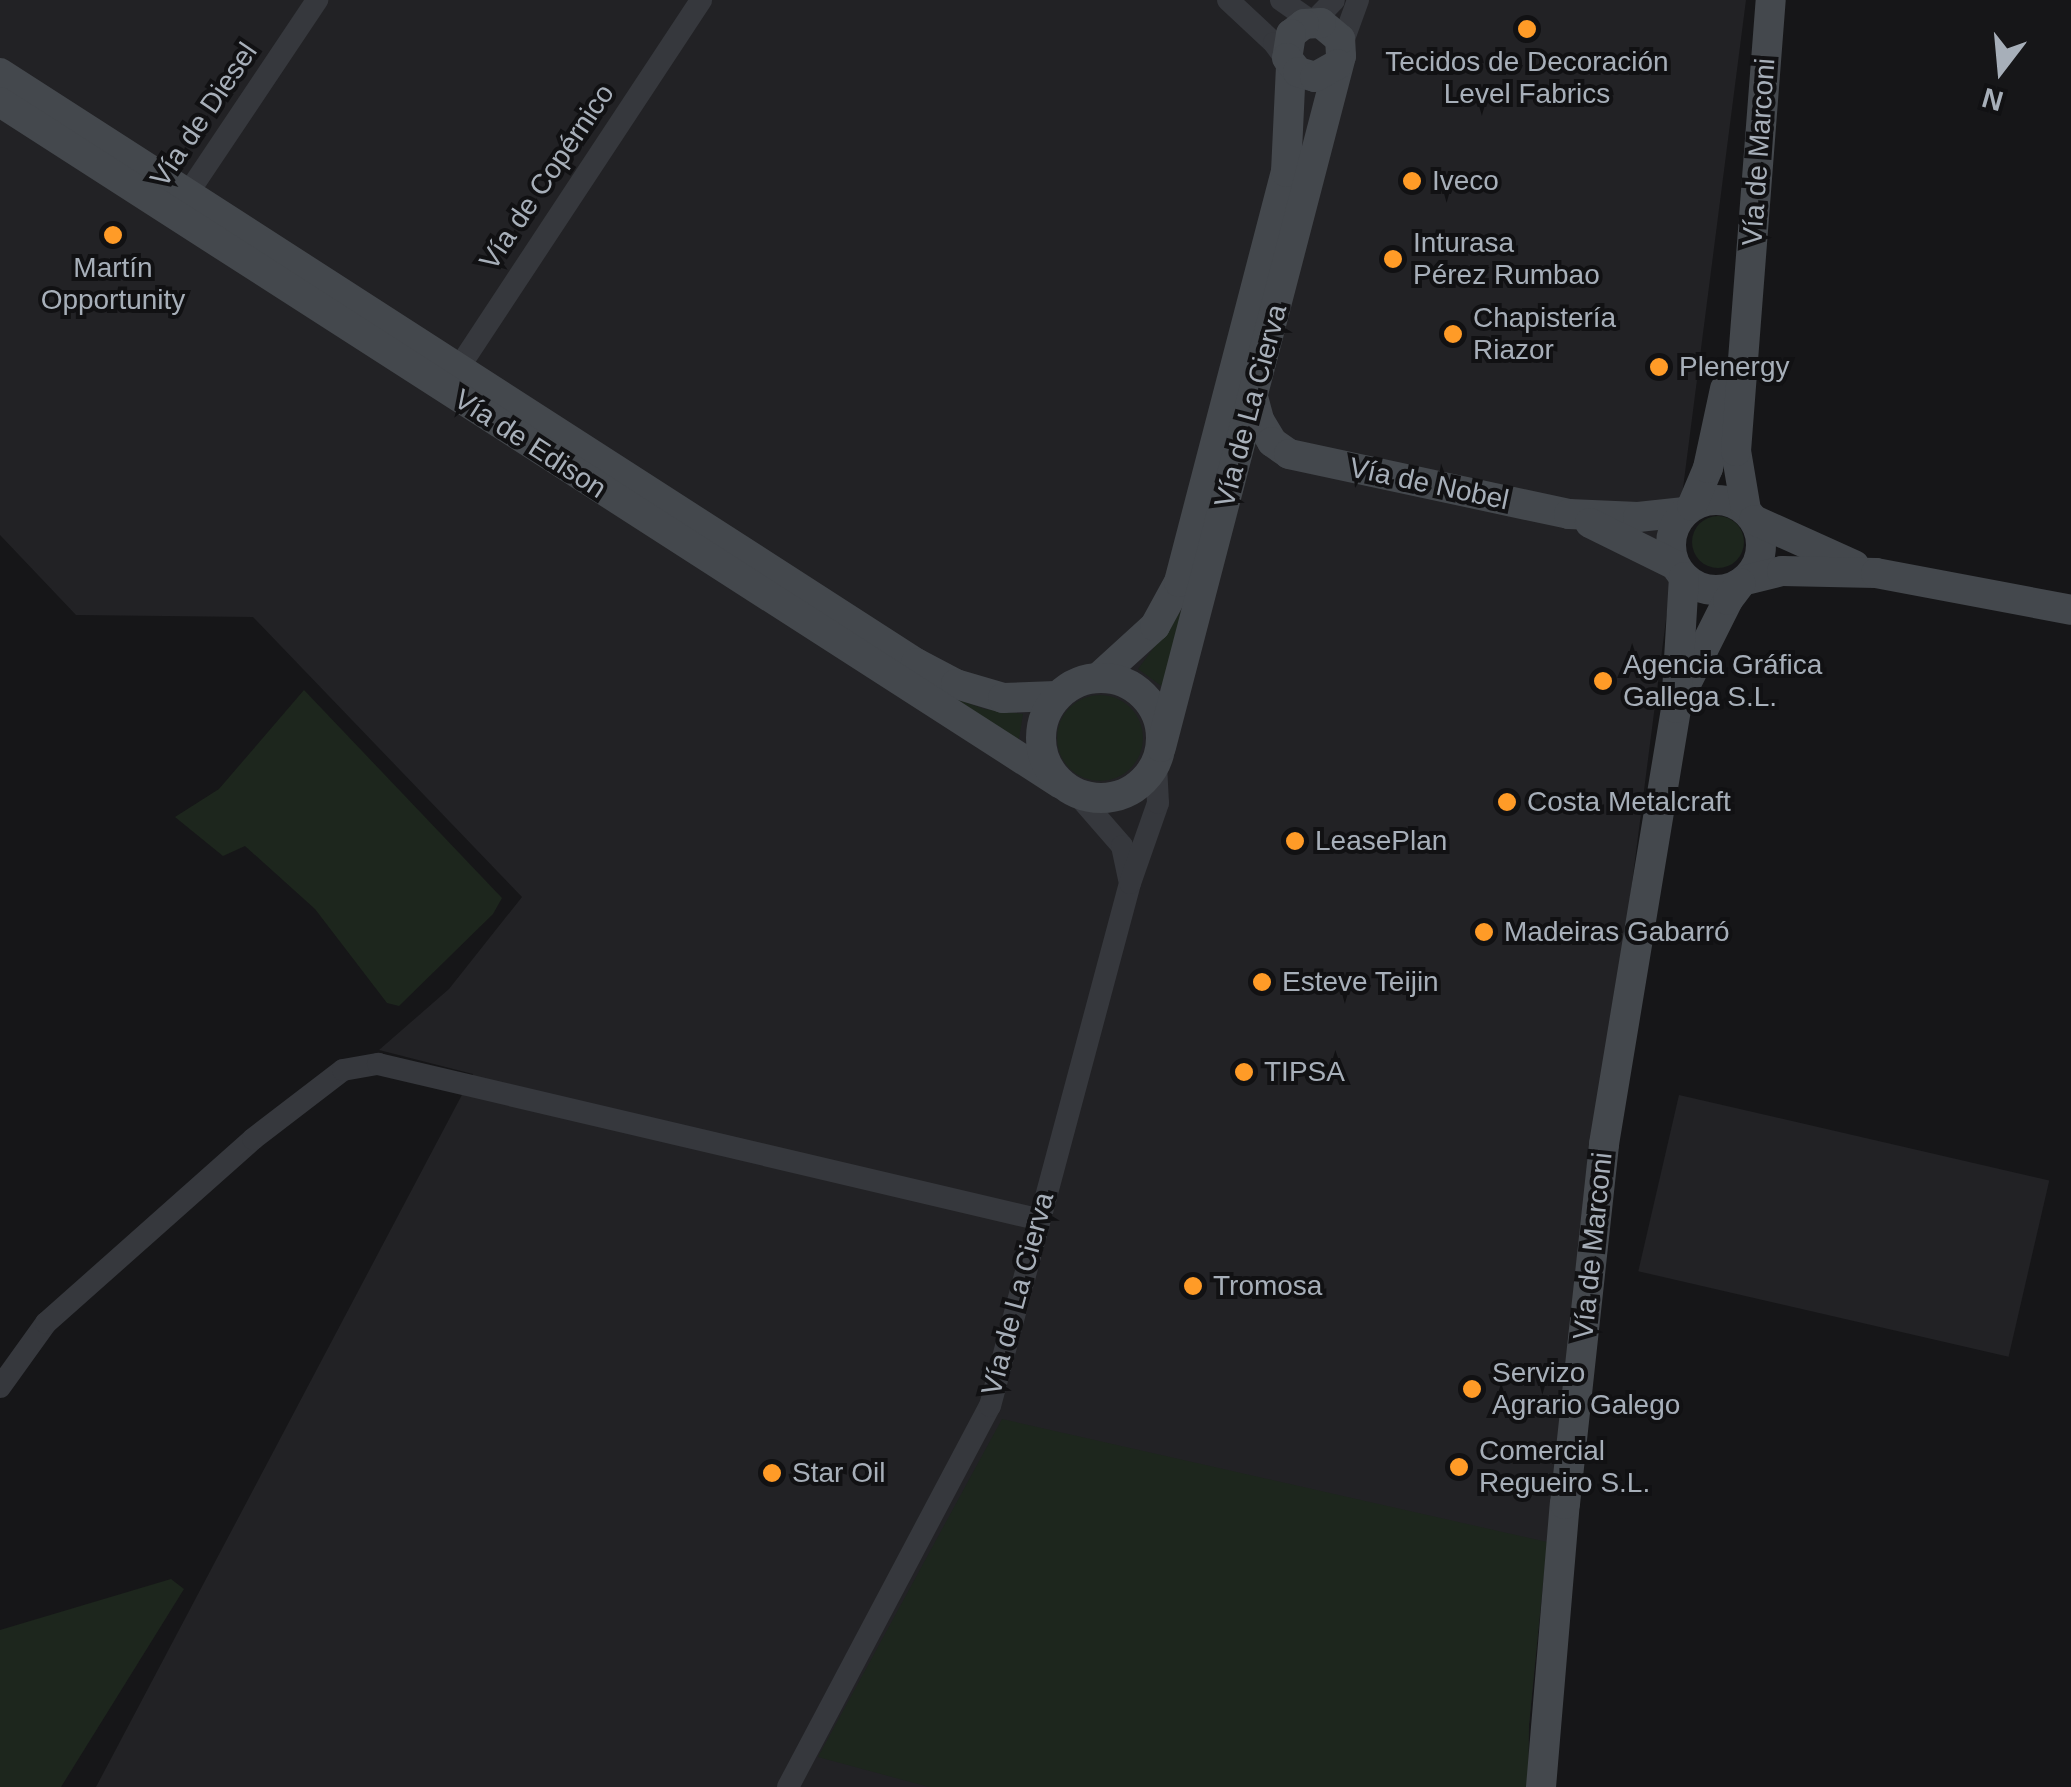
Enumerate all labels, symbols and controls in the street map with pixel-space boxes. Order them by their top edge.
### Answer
marker: Tecidos de Decoración Level Fabrics [1516,18,1538,40]
north arrow [1951,20,2051,120]
street label: Vía de Diesel [144,37,264,193]
place label: Tecidos de Decoración Level Fabrics [1385,45,1669,111]
street label: Vía de Marconi [1736,57,1782,247]
street label: Vía de Copérnico [473,78,621,276]
text: N [1979,82,2007,117]
place label: Iveco [1432,164,1499,198]
marker: Iveco [1401,170,1423,192]
marker: Martín Opportunity [102,224,124,246]
place label: Inturasa Pérez Rumbao [1413,226,1600,292]
marker: Inturasa Pérez Rumbao [1382,248,1404,270]
place label: Martín Opportunity [41,251,185,317]
street label: Vía de La Cierva [1208,301,1294,511]
place label: Chapistería Riazor [1473,301,1616,367]
marker: Chapistería Riazor [1442,323,1464,345]
place label: Plenergy [1679,350,1790,384]
marker: Plenergy [1648,356,1670,378]
street label: Vía de Edison [448,382,612,506]
street label: Vía de Nobel [1346,451,1512,517]
place label: Agencia Gráfica Gallega S.L. [1623,648,1822,714]
marker: Agencia Gráfica Gallega S.L. [1592,670,1614,692]
place label: Costa Metalcraft [1527,785,1731,819]
marker: Costa Metalcraft [1496,791,1518,813]
place label: LeasePlan [1315,824,1447,858]
marker: LeasePlan [1284,830,1306,852]
place label: Madeiras Gabarró [1504,915,1730,949]
marker: Madeiras Gabarró [1473,921,1495,943]
place label: Esteve Teijin [1282,965,1439,999]
marker: Esteve Teijin [1251,971,1273,993]
place label: TIPSA [1264,1055,1345,1089]
marker: TIPSA [1233,1061,1255,1083]
street label: Vía de Marconi [1566,1151,1620,1341]
street label: Vía de La Cierva [975,1189,1061,1399]
place label: Tromosa [1213,1269,1322,1303]
marker: Tromosa [1182,1275,1204,1297]
place label: Servizo Agrario Galego [1492,1356,1680,1422]
marker: Servizo Agrario Galego [1461,1378,1483,1400]
place label: Comercial Regueiro S.L. [1479,1434,1650,1500]
place label: Star Oil [792,1456,885,1490]
marker: Comercial Regueiro S.L. [1448,1456,1470,1478]
marker: Star Oil [761,1462,783,1484]

